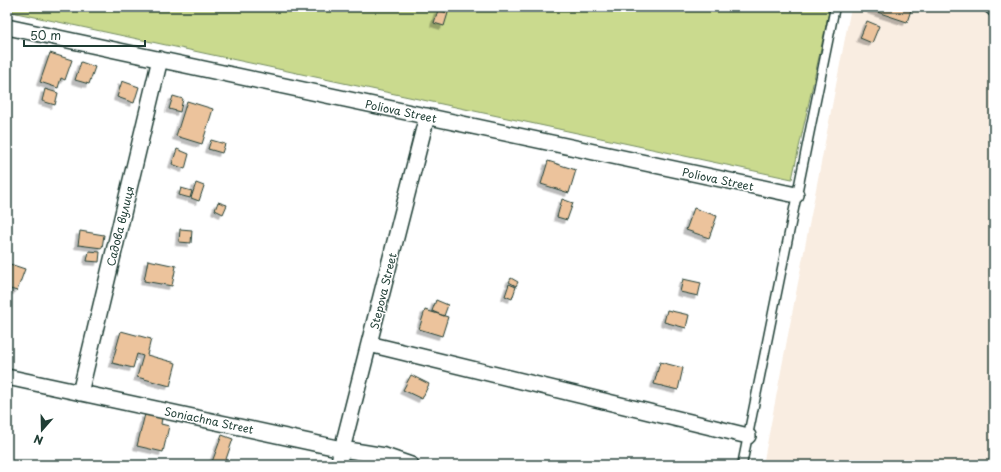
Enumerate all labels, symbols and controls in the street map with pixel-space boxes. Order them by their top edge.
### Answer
scale bar [24,22,145,48]
text: 50 m [30,26,61,44]
street label: Poliova Street [364,95,439,127]
street label: Poliova Street [681,163,756,195]
street label: Садова вулиця [102,184,138,268]
street label: Stepova Street [365,250,401,331]
street label: Soniachna Street [163,402,256,438]
north arrow [22,410,62,450]
text: N [31,430,45,449]

